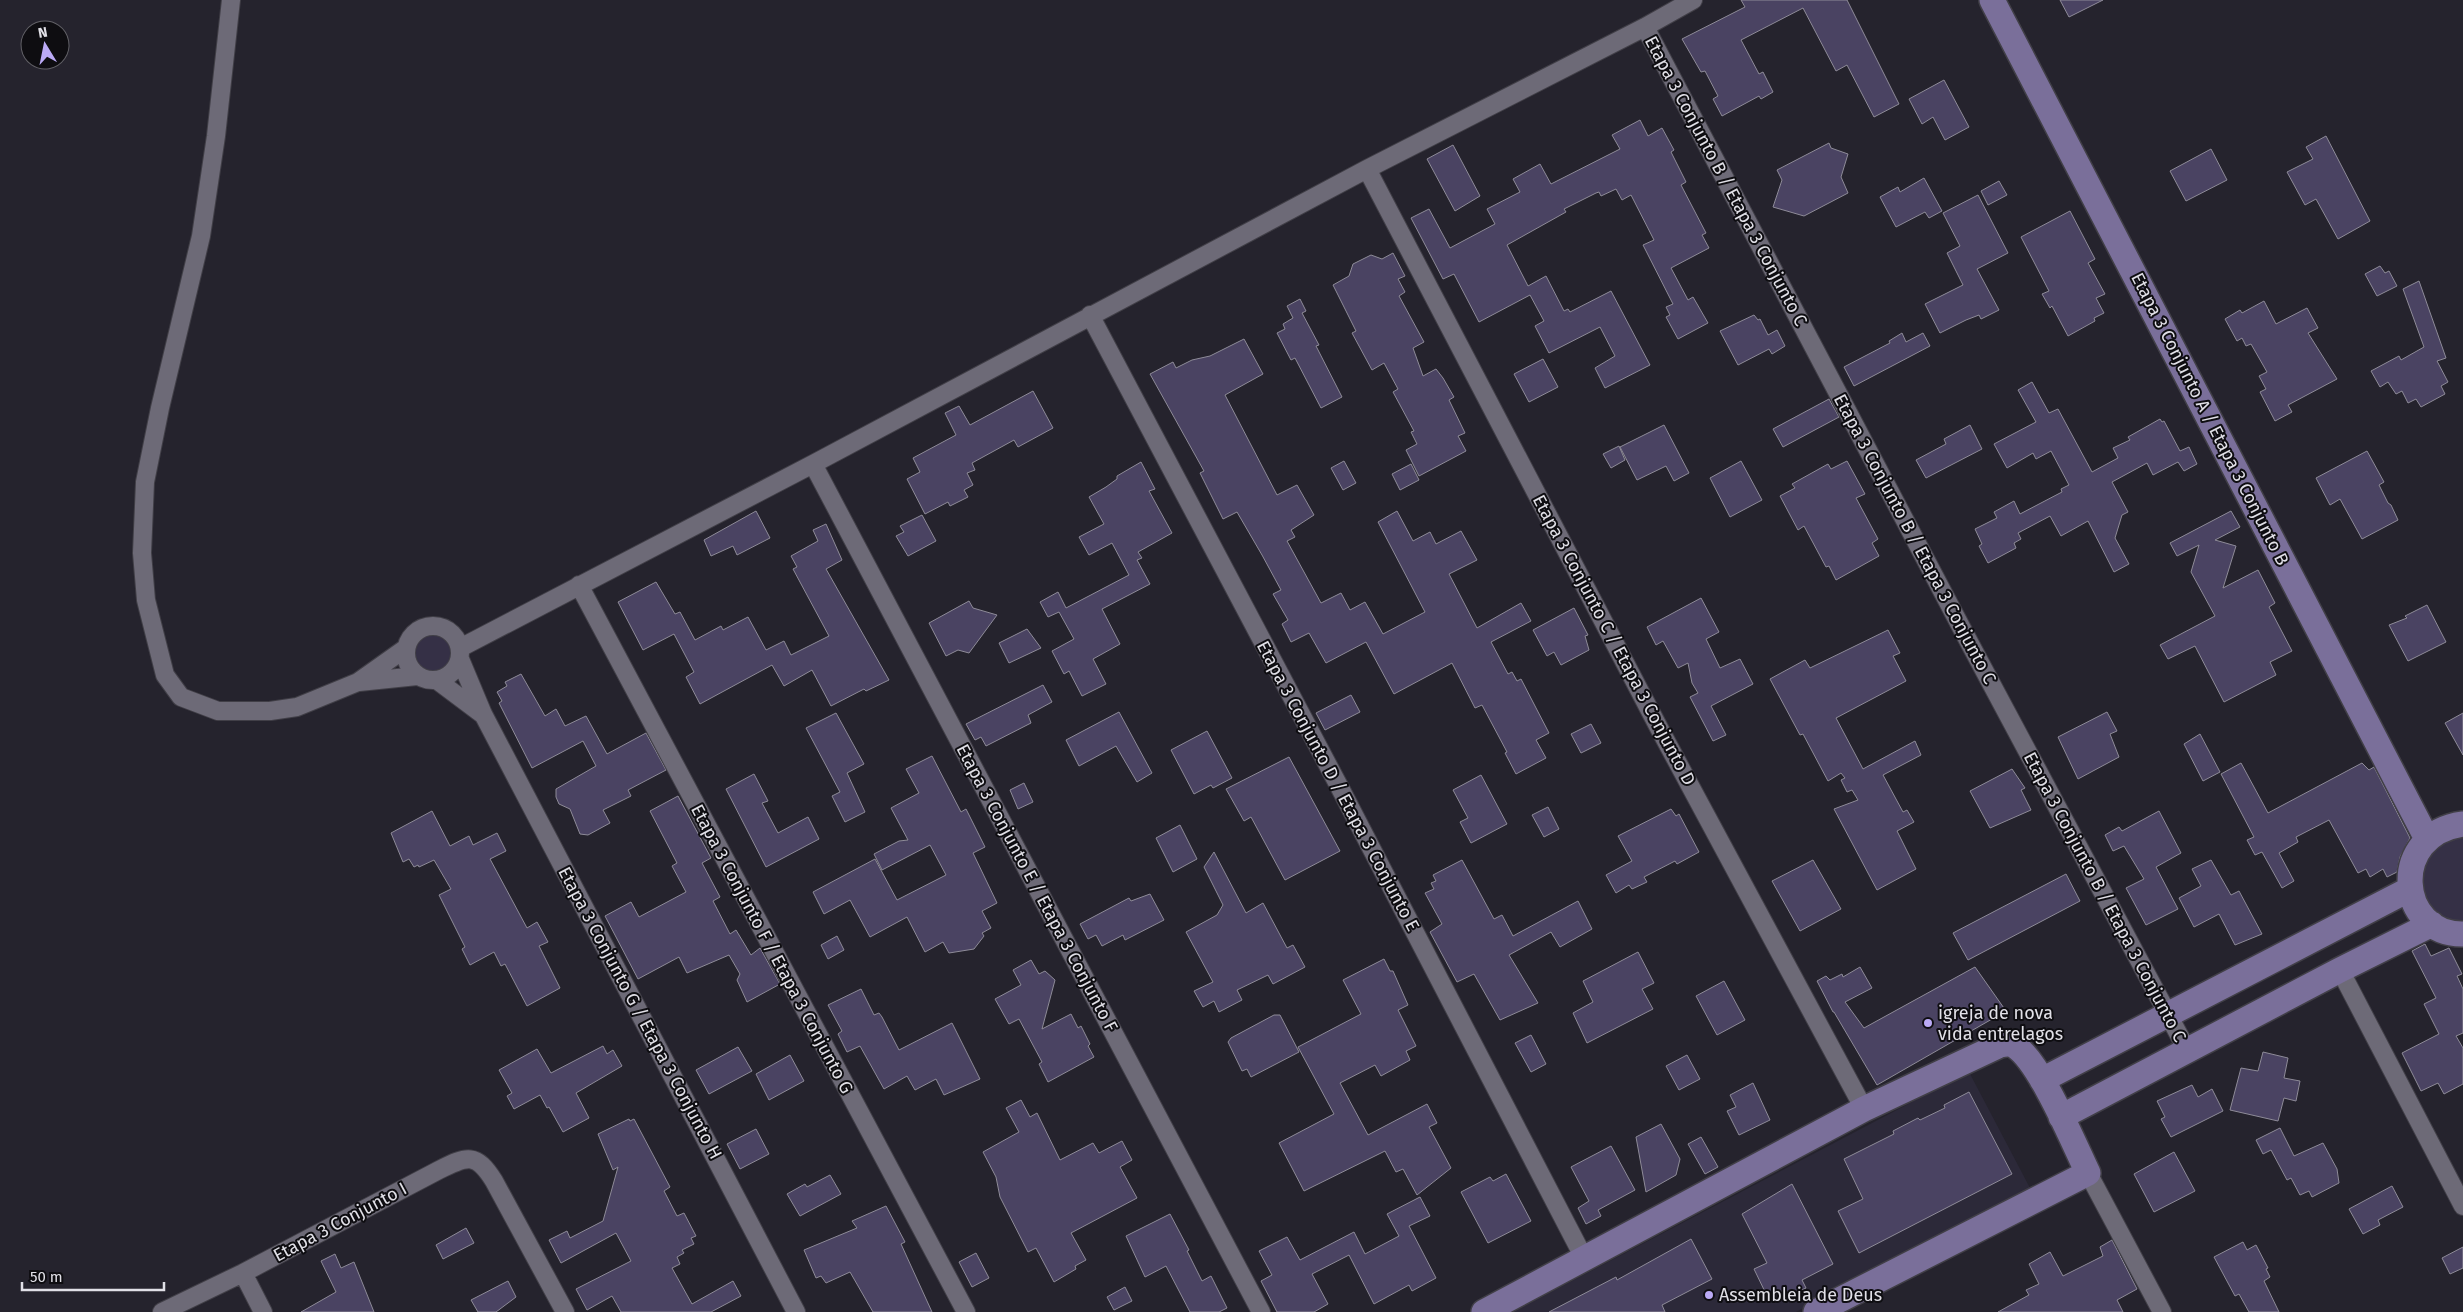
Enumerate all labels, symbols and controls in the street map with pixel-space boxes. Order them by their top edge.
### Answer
north arrow [20,20,70,70]
text: N [37,24,49,42]
street label: Etapa 3 Conjunto B / Etapa 3 Conjunto C [1640,32,1812,330]
street label: Etapa 3 Conjunto A / Etapa 3 Conjunto B [2126,269,2294,569]
street label: Etapa 3 Conjunto B / Etapa 3 Conjunto C [1829,390,2001,688]
street label: Etapa 3 Conjunto C / Etapa 3 Conjunto D [1528,491,1700,789]
street label: Etapa 3 Conjunto D / Etapa 3 Conjunto E [1252,637,1424,935]
street label: Etapa 3 Conjunto E / Etapa 3 Conjunto F [952,740,1123,1036]
street label: Etapa 3 Conjunto B / Etapa 3 Conjunto C [2019,748,2191,1046]
street label: Etapa 3 Conjunto F / Etapa 3 Conjunto G [686,801,858,1097]
street label: Etapa 3 Conjunto G / Etapa 3 Conjunto H [553,863,727,1163]
place label: igreja de nova vida entrelagos [1938,1002,2063,1045]
marker: igreja de nova vida entrelagos [1922,1017,1934,1029]
street label: Etapa 3 Conjunto I [269,1178,411,1266]
scale bar [22,1260,165,1292]
text: 50 m [30,1268,63,1286]
place label: Assembleia de Deus [1719,1284,1882,1306]
marker: Assembleia de Deus [1703,1289,1715,1301]

